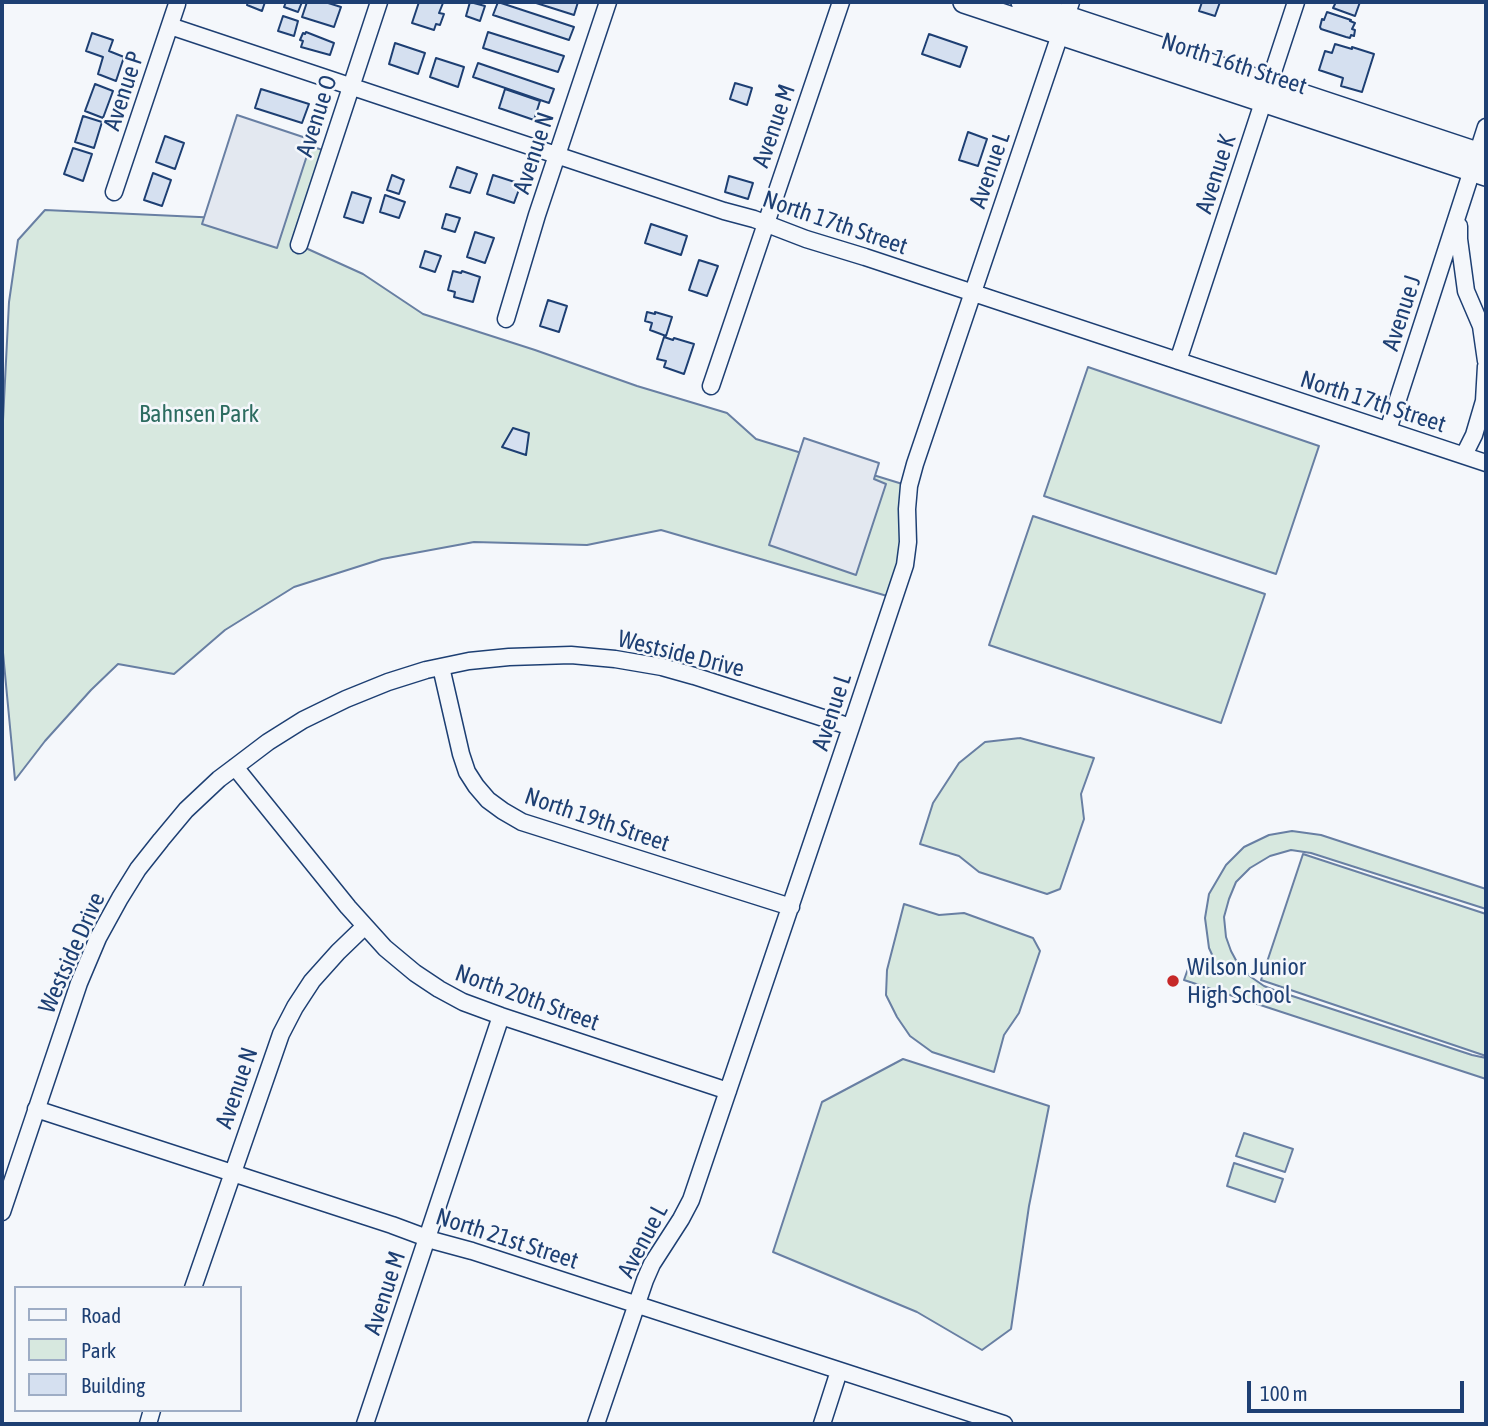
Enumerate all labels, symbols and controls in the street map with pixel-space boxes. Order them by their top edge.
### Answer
street label: North 16th Street [1158,27,1310,101]
street label: Avenue P [98,48,150,134]
street label: Avenue O [290,72,344,160]
street label: Avenue M [746,81,802,171]
street label: Avenue N [507,109,561,197]
street label: Avenue L [964,128,1016,212]
street label: Avenue K [1190,131,1242,217]
street label: North 17th Street [759,185,911,261]
street label: Avenue J [1376,272,1428,354]
street label: North 17th Street [1297,365,1449,439]
park label: Bahnsen Park [139,400,259,428]
street label: Westside Drive [615,624,747,684]
street label: Avenue L [806,670,858,754]
street label: North 19th Street [521,782,673,858]
street label: Westside Drive [33,888,111,1018]
place label: Wilson Junior High School [1187,953,1306,1009]
street label: North 20th Street [451,959,603,1037]
marker: Wilson Junior High School [1165,973,1181,989]
street label: Avenue N [210,1044,264,1132]
street label: Avenue L [612,1199,674,1283]
street label: North 21st Street [432,1202,582,1276]
street label: Avenue M [358,1248,412,1338]
legend [14,1286,242,1412]
text: Road [81,1303,121,1327]
text: Park [81,1338,116,1362]
scale bar [1250,1366,1467,1410]
text: Building [81,1373,145,1397]
text: 100 m [1260,1381,1308,1405]

